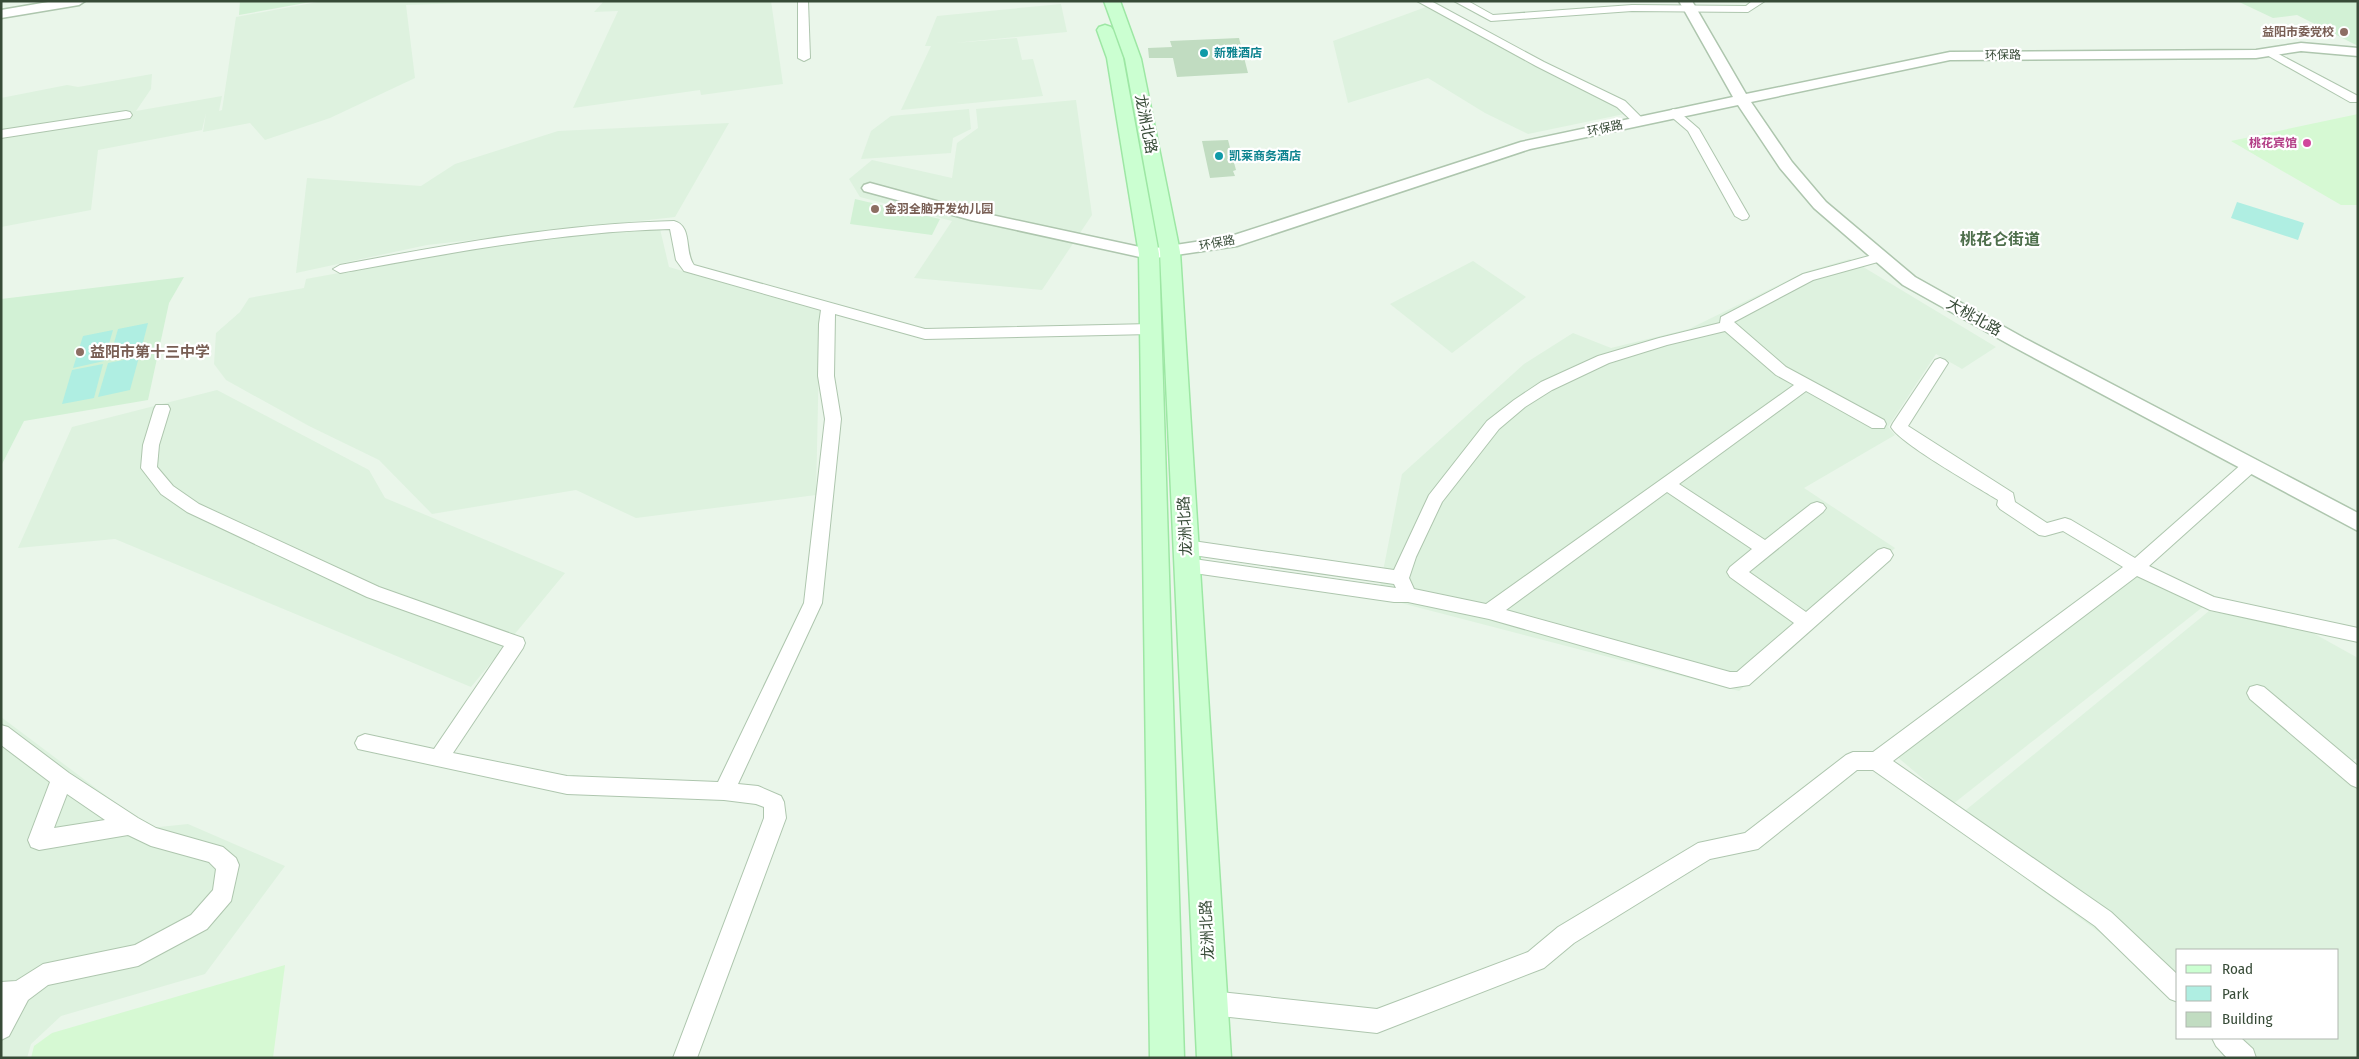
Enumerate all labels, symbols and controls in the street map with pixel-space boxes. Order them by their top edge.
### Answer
place label: 益阳市委党校 [2262,25,2334,39]
marker: 益阳市委党校 [2338,26,2350,38]
place label: 新雅酒店 [1214,46,1262,60]
marker: 新雅酒店 [1198,47,1210,59]
street label: 环保路 [1985,48,2021,62]
street label: 龙洲北路 [1131,93,1161,155]
street label: 环保路 [1586,117,1624,139]
place label: 桃花宾馆 [2249,136,2297,150]
marker: 桃花宾馆 [2301,137,2313,149]
place label: 凯莱商务酒店 [1229,149,1301,163]
marker: 凯莱商务酒店 [1213,150,1225,162]
place label: 金羽全脑开发幼儿园 [885,202,993,216]
marker: 金羽全脑开发幼儿园 [869,203,881,215]
district label: 桃花仑街道 [1960,230,2040,249]
street label: 环保路 [1198,233,1236,253]
street label: 大桃北路 [1943,295,2005,339]
place label: 益阳市第十三中学 [90,343,210,361]
marker: 益阳市第十三中学 [74,346,86,358]
street label: 龙洲北路 [1174,496,1196,556]
street label: 龙洲北路 [1196,900,1218,960]
legend [2176,949,2339,1039]
text: Road [2222,960,2253,978]
text: Park [2222,985,2249,1003]
text: Building [2222,1010,2273,1028]

